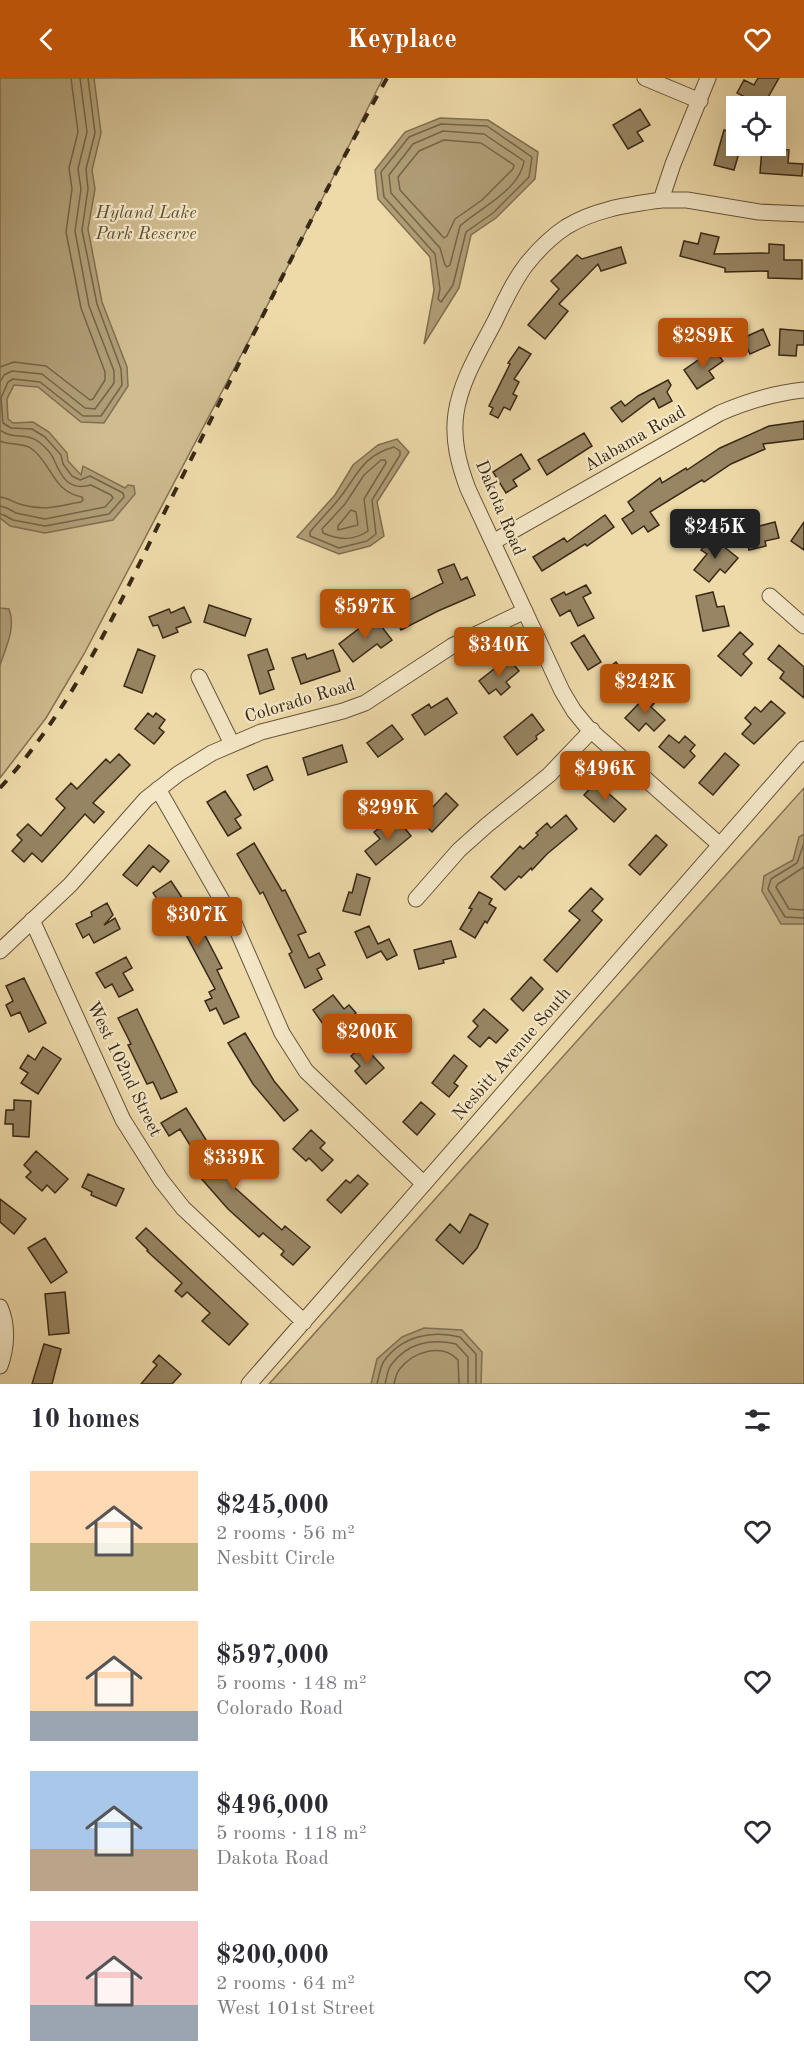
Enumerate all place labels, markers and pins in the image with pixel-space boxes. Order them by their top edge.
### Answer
pin: $289K [661,318,745,369]
pin: $245K [673,509,757,560]
pin: $597K [323,589,407,640]
pin: $340K [457,627,541,678]
pin: $242K [603,664,687,715]
pin: $496K [563,751,647,802]
pin: $299K [346,790,430,841]
pin: $307K [155,897,239,948]
pin: $200K [325,1014,409,1065]
pin: $339K [192,1140,276,1191]

